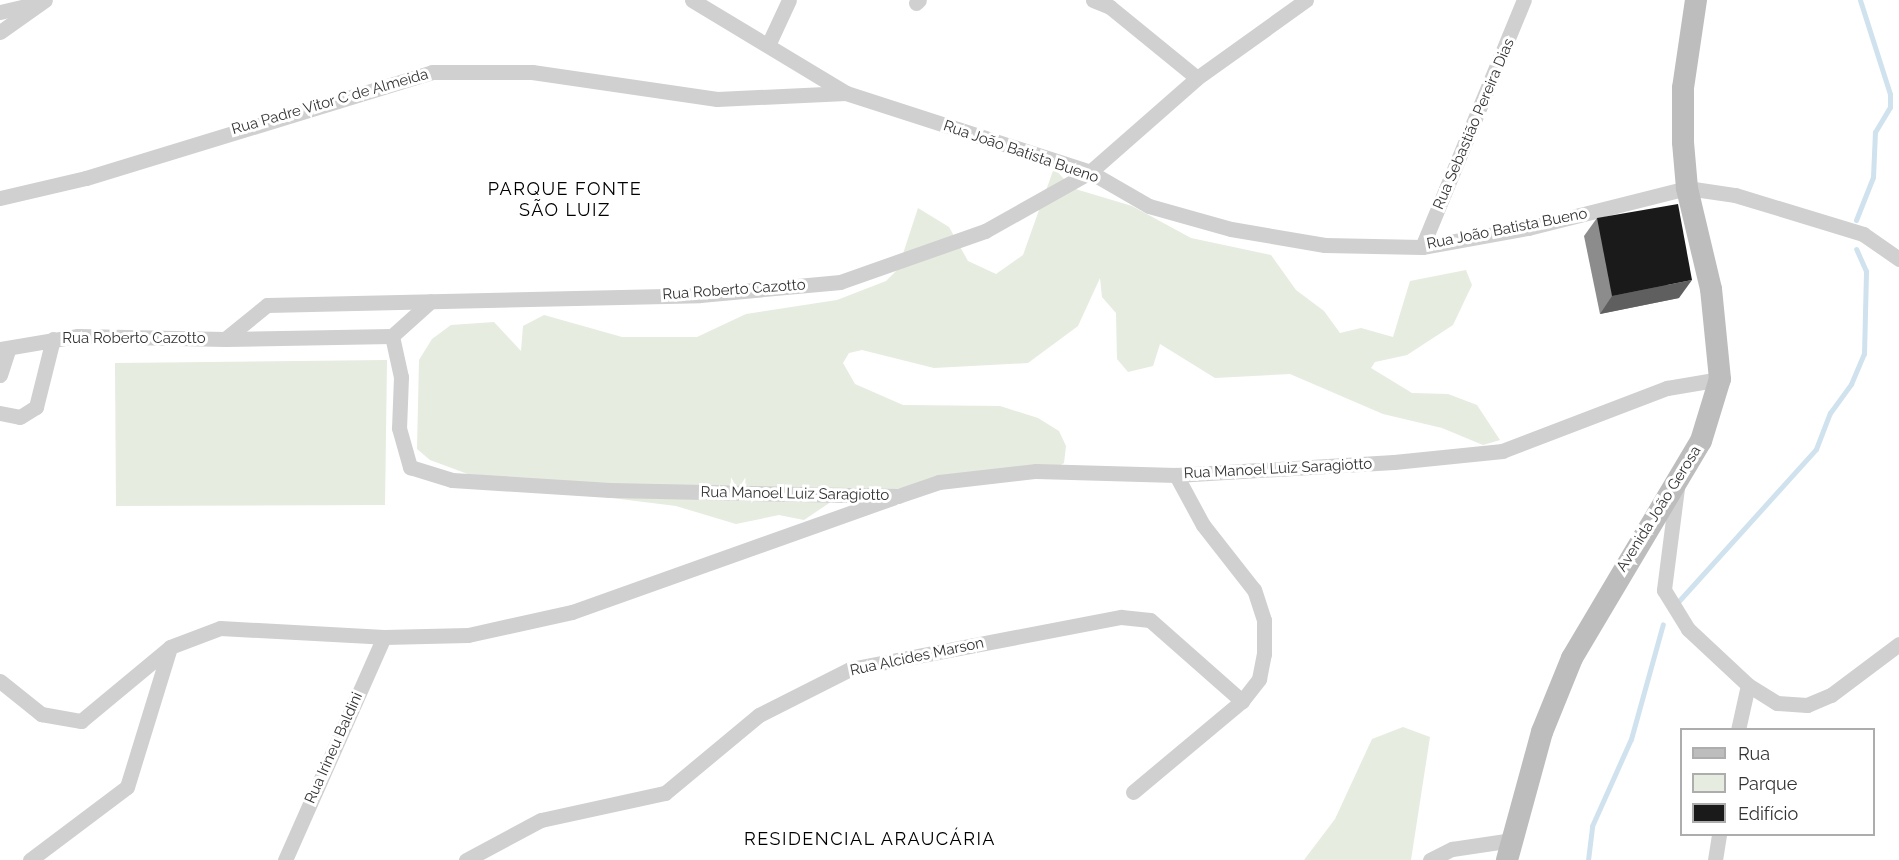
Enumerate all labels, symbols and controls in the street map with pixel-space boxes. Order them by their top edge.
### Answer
street label: Rua Sebastião Pereira Dias [1430,36,1518,212]
street label: Rua Padre Vitor C de Almeida [229,65,431,139]
street label: Rua João Batista Bueno [941,117,1101,187]
district label: PARQUE FONTE SÃO LUIZ [488,179,642,222]
street label: Rua João Batista Bueno [1425,205,1589,253]
street label: Rua Roberto Cazotto [662,276,806,304]
street label: Rua Roberto Cazotto [62,330,206,348]
street label: Avenida João Gerosa [1613,443,1705,575]
street label: Rua Manoel Luiz Saragiotto [1183,455,1373,483]
street label: Rua Manoel Luiz Saragiotto [700,483,890,505]
street label: Rua Alcides Marson [848,634,986,680]
street label: Rua Irineu Baldini [301,690,367,806]
legend [1680,728,1875,836]
text: Rua [1738,743,1770,764]
text: Parque [1738,773,1797,794]
text: Edifício [1738,803,1798,824]
district label: RESIDENCIAL ARAUCÁRIA [743,828,997,850]

